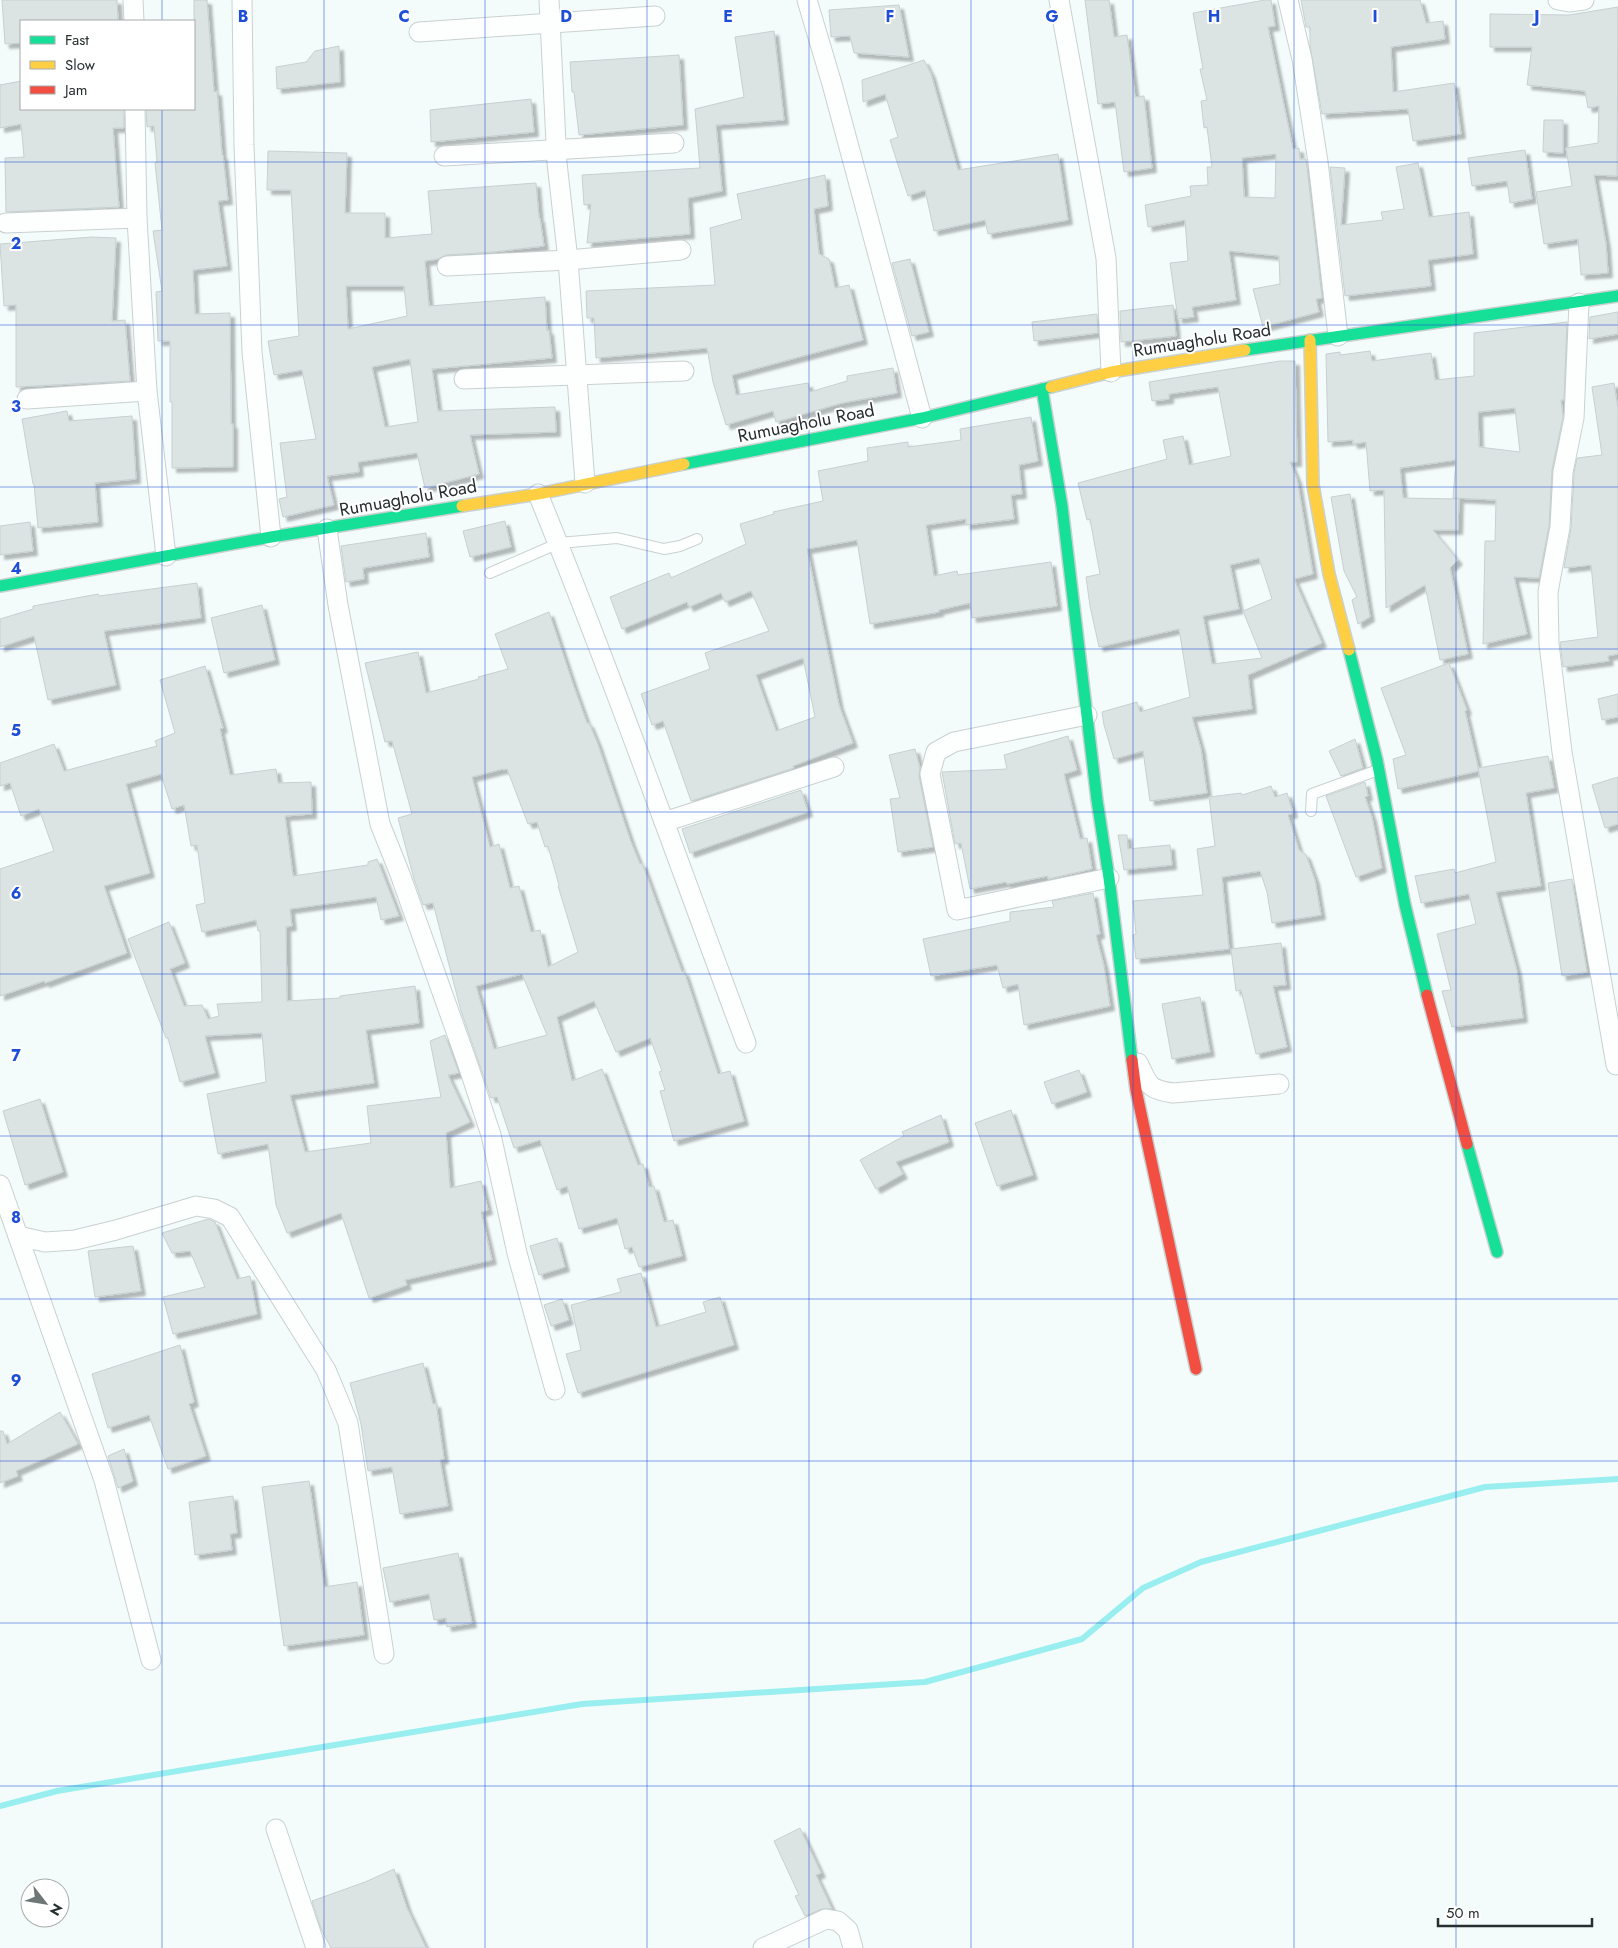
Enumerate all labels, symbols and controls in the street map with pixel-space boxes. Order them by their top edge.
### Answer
text: B [238,5,248,28]
text: C [398,5,410,28]
text: D [560,5,572,28]
text: E [723,5,733,28]
text: F [886,5,894,28]
text: G [1045,5,1059,28]
text: H [1208,5,1220,28]
text: I [1372,5,1378,28]
text: J [1531,5,1540,28]
legend [20,20,195,110]
text: Fast [65,29,89,51]
text: Slow [65,54,96,76]
text: Jam [63,79,88,101]
text: 2 [11,232,21,255]
street label: Rumuagholu Road [1131,316,1273,364]
text: 3 [11,395,21,418]
street label: Rumuagholu Road [735,397,877,449]
street label: Rumuagholu Road [337,473,479,523]
text: 4 [10,557,22,580]
text: 5 [11,719,21,742]
text: 6 [11,882,21,905]
text: 7 [11,1044,21,1067]
text: 8 [11,1206,21,1229]
text: 9 [11,1369,21,1392]
north arrow [20,1878,70,1928]
scale bar [1438,1896,1592,1928]
text: N [45,1900,68,1920]
text: 50 m [1446,1902,1480,1924]

